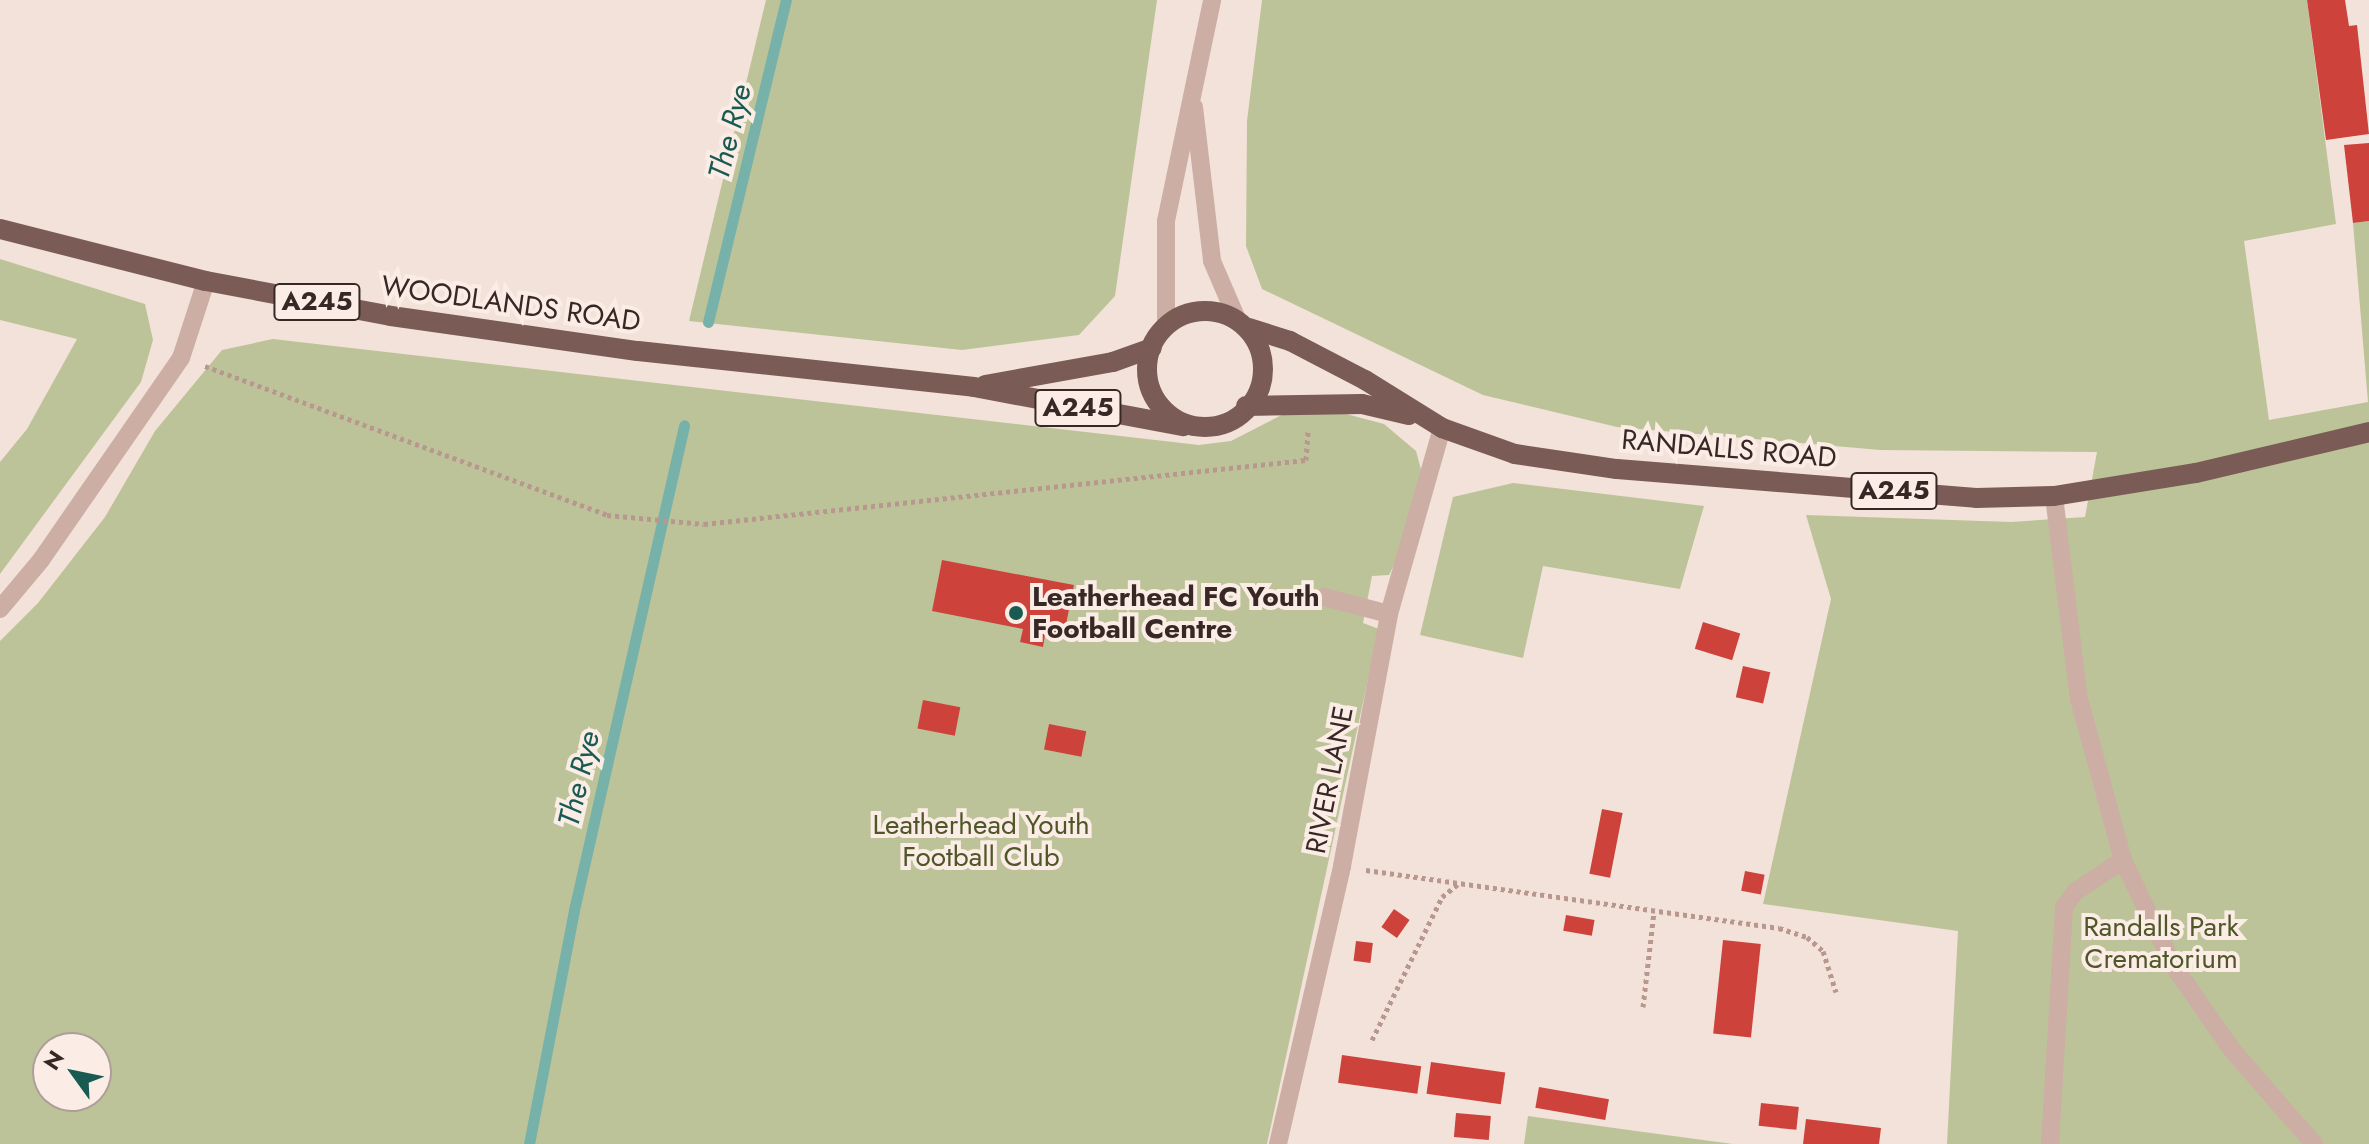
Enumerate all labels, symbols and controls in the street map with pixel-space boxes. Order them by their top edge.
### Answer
water label: The Rye [701,81,759,183]
street label: WOODLANDS ROAD [379,269,643,339]
road number: A245 [273,280,361,324]
road number: A245 [1034,386,1122,430]
street label: RANDALLS ROAD [1620,423,1838,475]
road number: A245 [1850,469,1938,513]
place label: Leatherhead FC Youth Football Centre [1032,580,1320,646]
marker: Leatherhead FC Youth Football Centre [1007,604,1025,622]
street label: RIVER LANE [1299,703,1361,857]
water label: The Rye [551,728,607,830]
park label: Leatherhead Youth Football Club [872,808,1090,874]
park label: Randalls Park Crematorium [2083,910,2239,976]
north arrow [32,1032,112,1112]
text: N [35,1044,72,1076]

